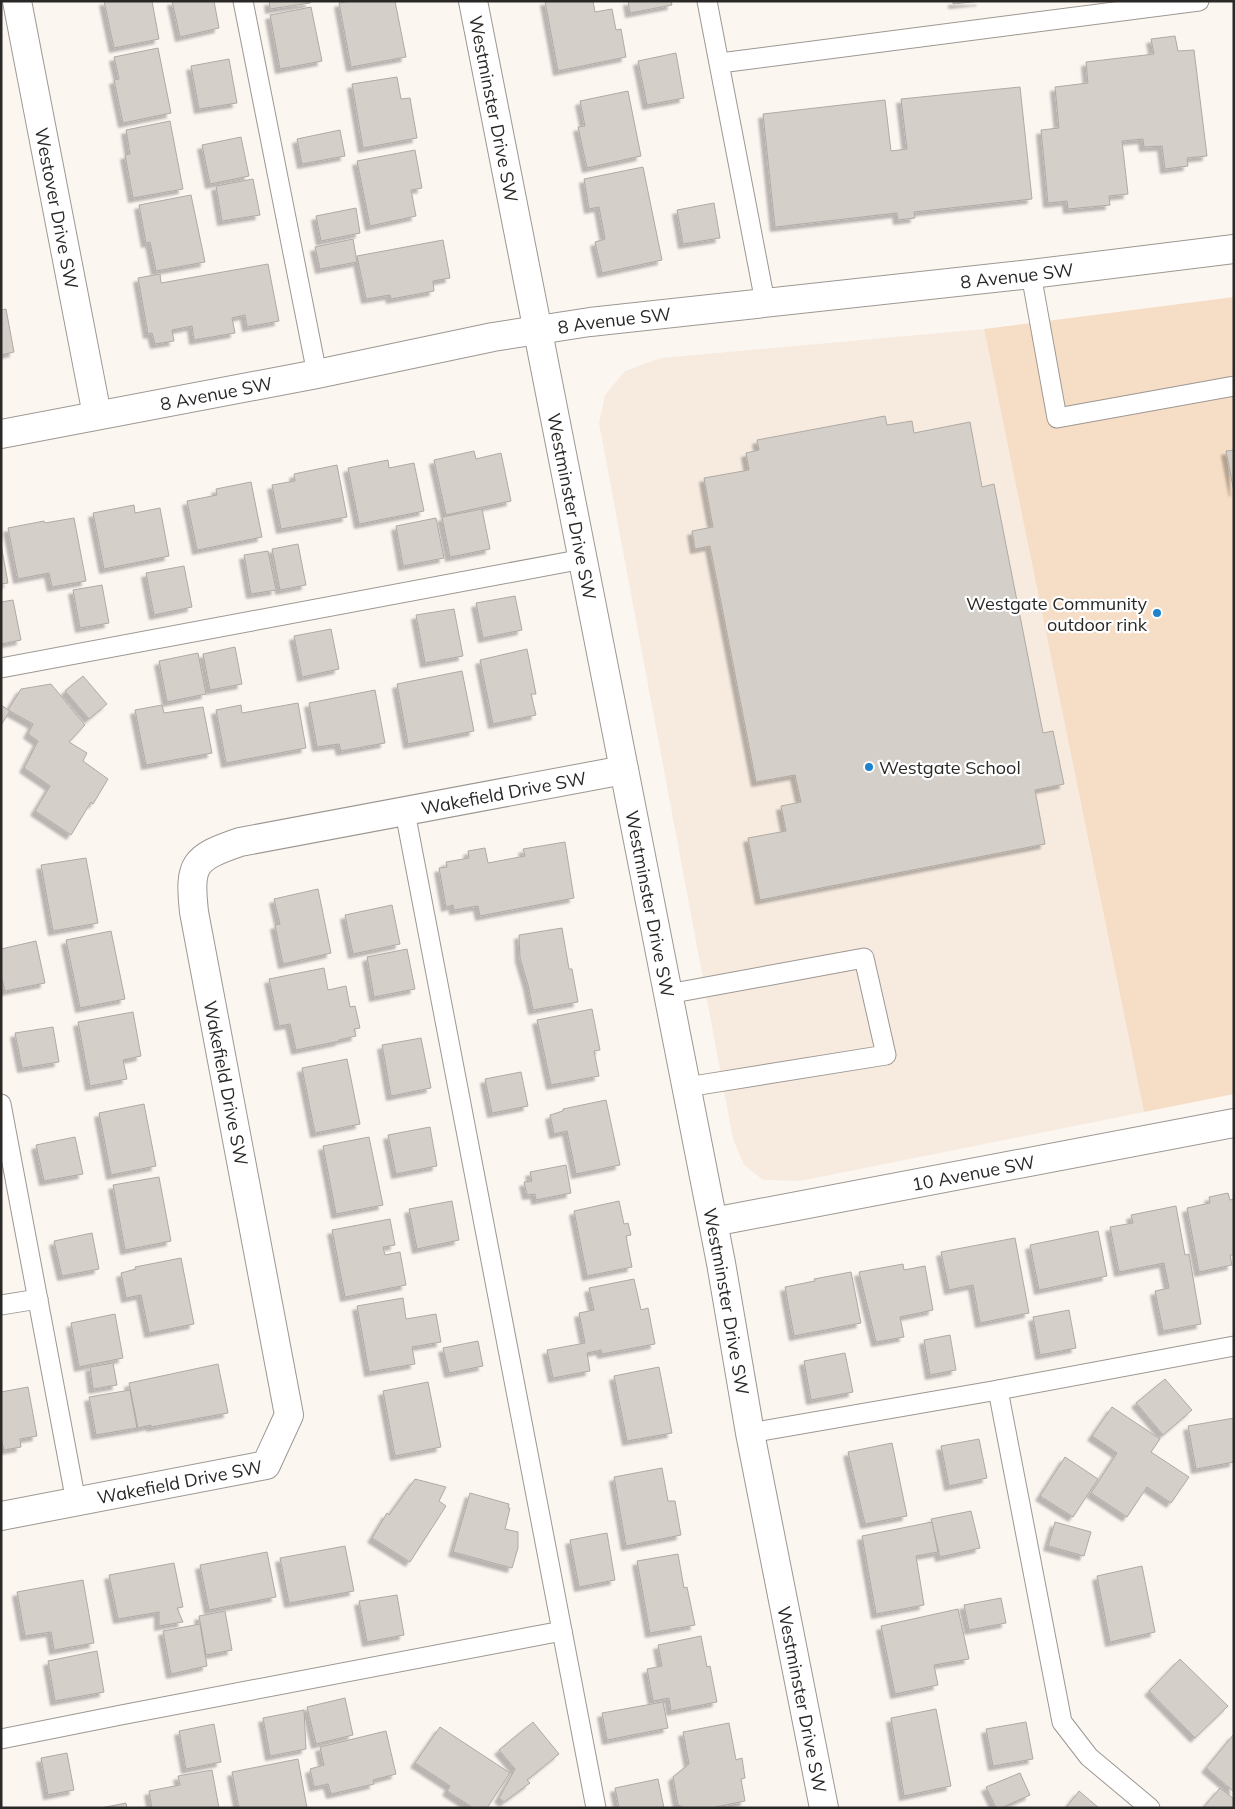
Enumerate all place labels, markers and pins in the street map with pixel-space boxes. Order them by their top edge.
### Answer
place label: Westgate Community outdoor rink [966,592,1148,636]
marker: Westgate Community outdoor rink [1151,607,1163,619]
place label: Westgate School [879,756,1021,779]
marker: Westgate School [863,761,875,773]

